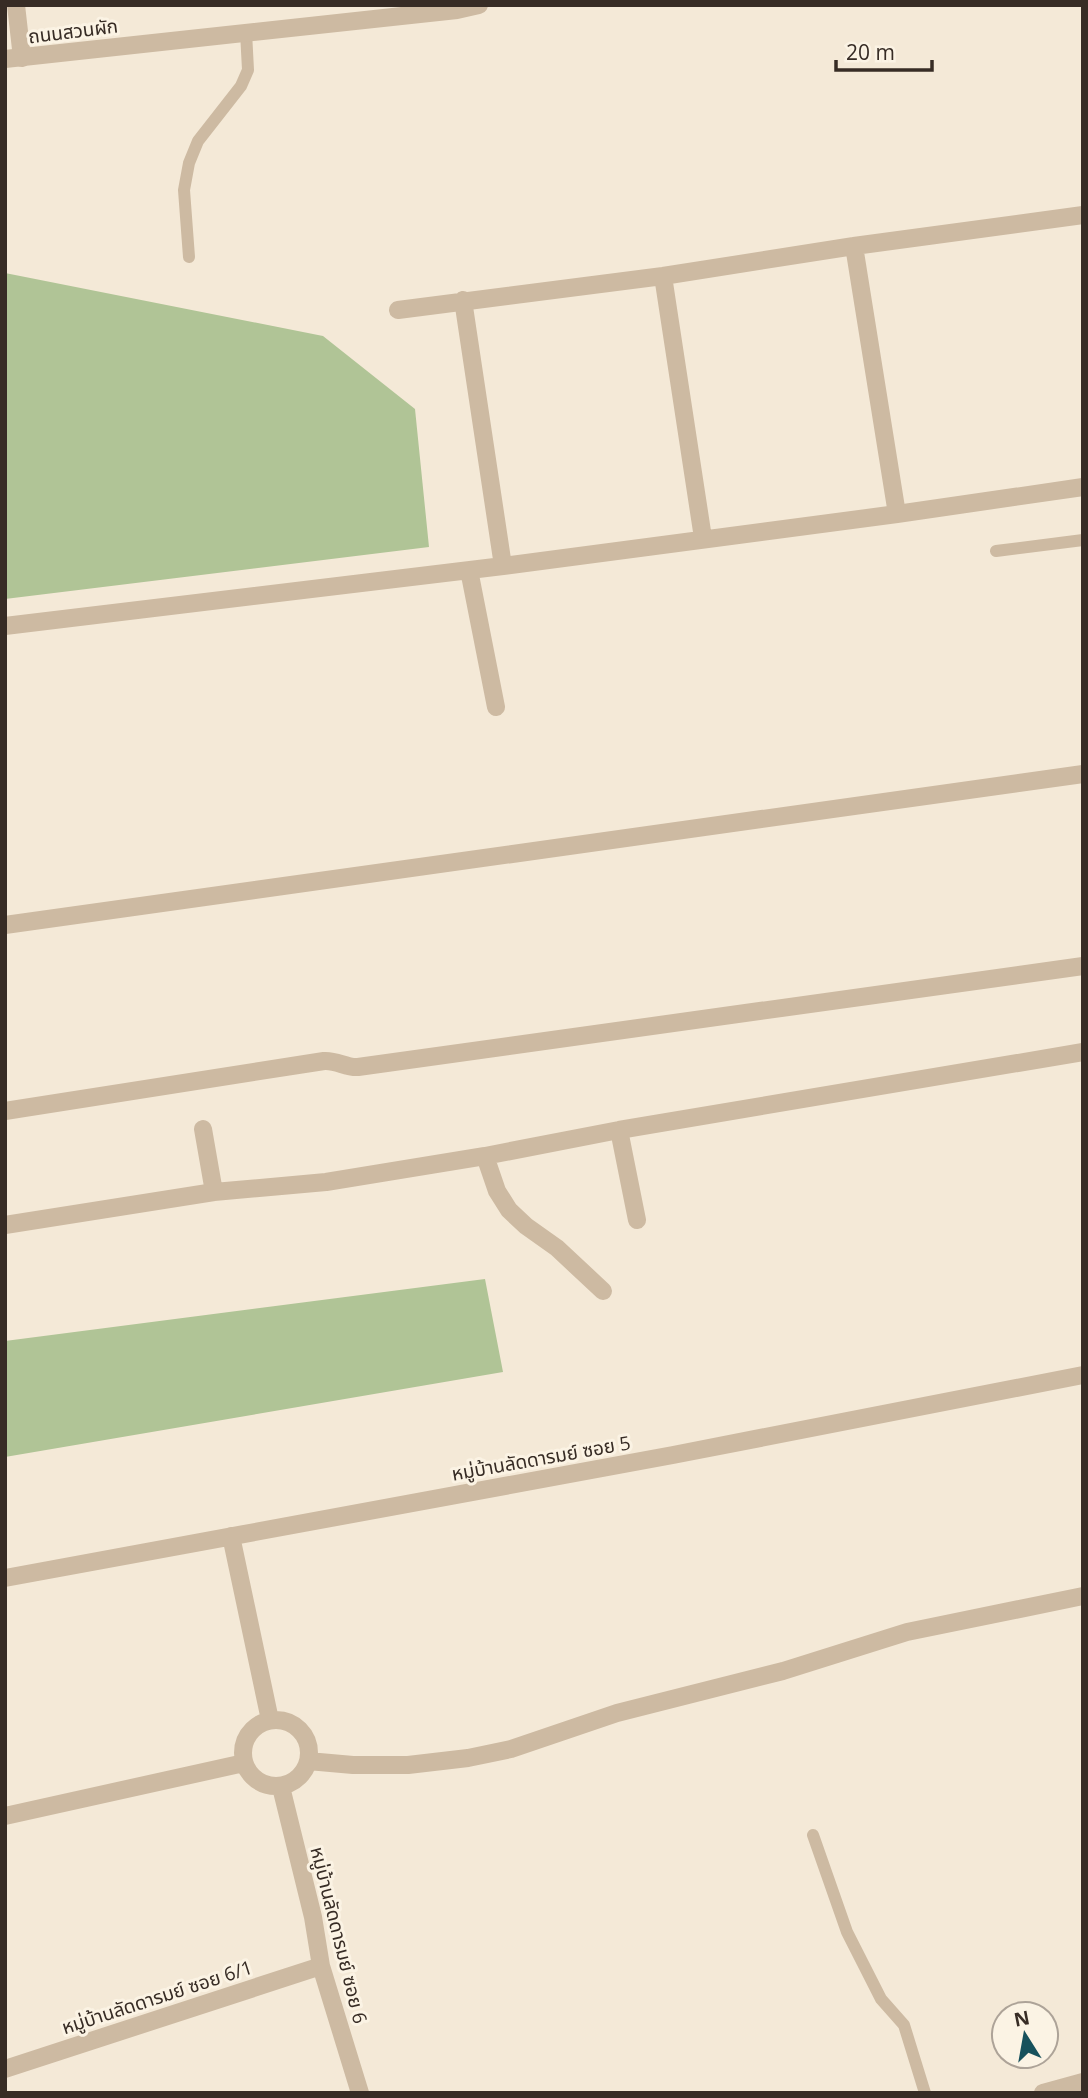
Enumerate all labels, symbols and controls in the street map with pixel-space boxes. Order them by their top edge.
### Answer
street label: ถนนสวนผัก [27,13,119,49]
scale bar [836,28,932,72]
text: 20 m [846,38,895,66]
street label: หมู่บ้านลัดดารมย์ ซอย 5 [449,1429,633,1487]
street label: หมู่บ้านลัดดารมย์ ซอย 6 [304,1844,374,2026]
street label: หมู่บ้านลัดดารมย์ ซอย 6/1 [58,1954,256,2040]
north arrow [990,2000,1060,2070]
text: N [1012,2004,1032,2033]

